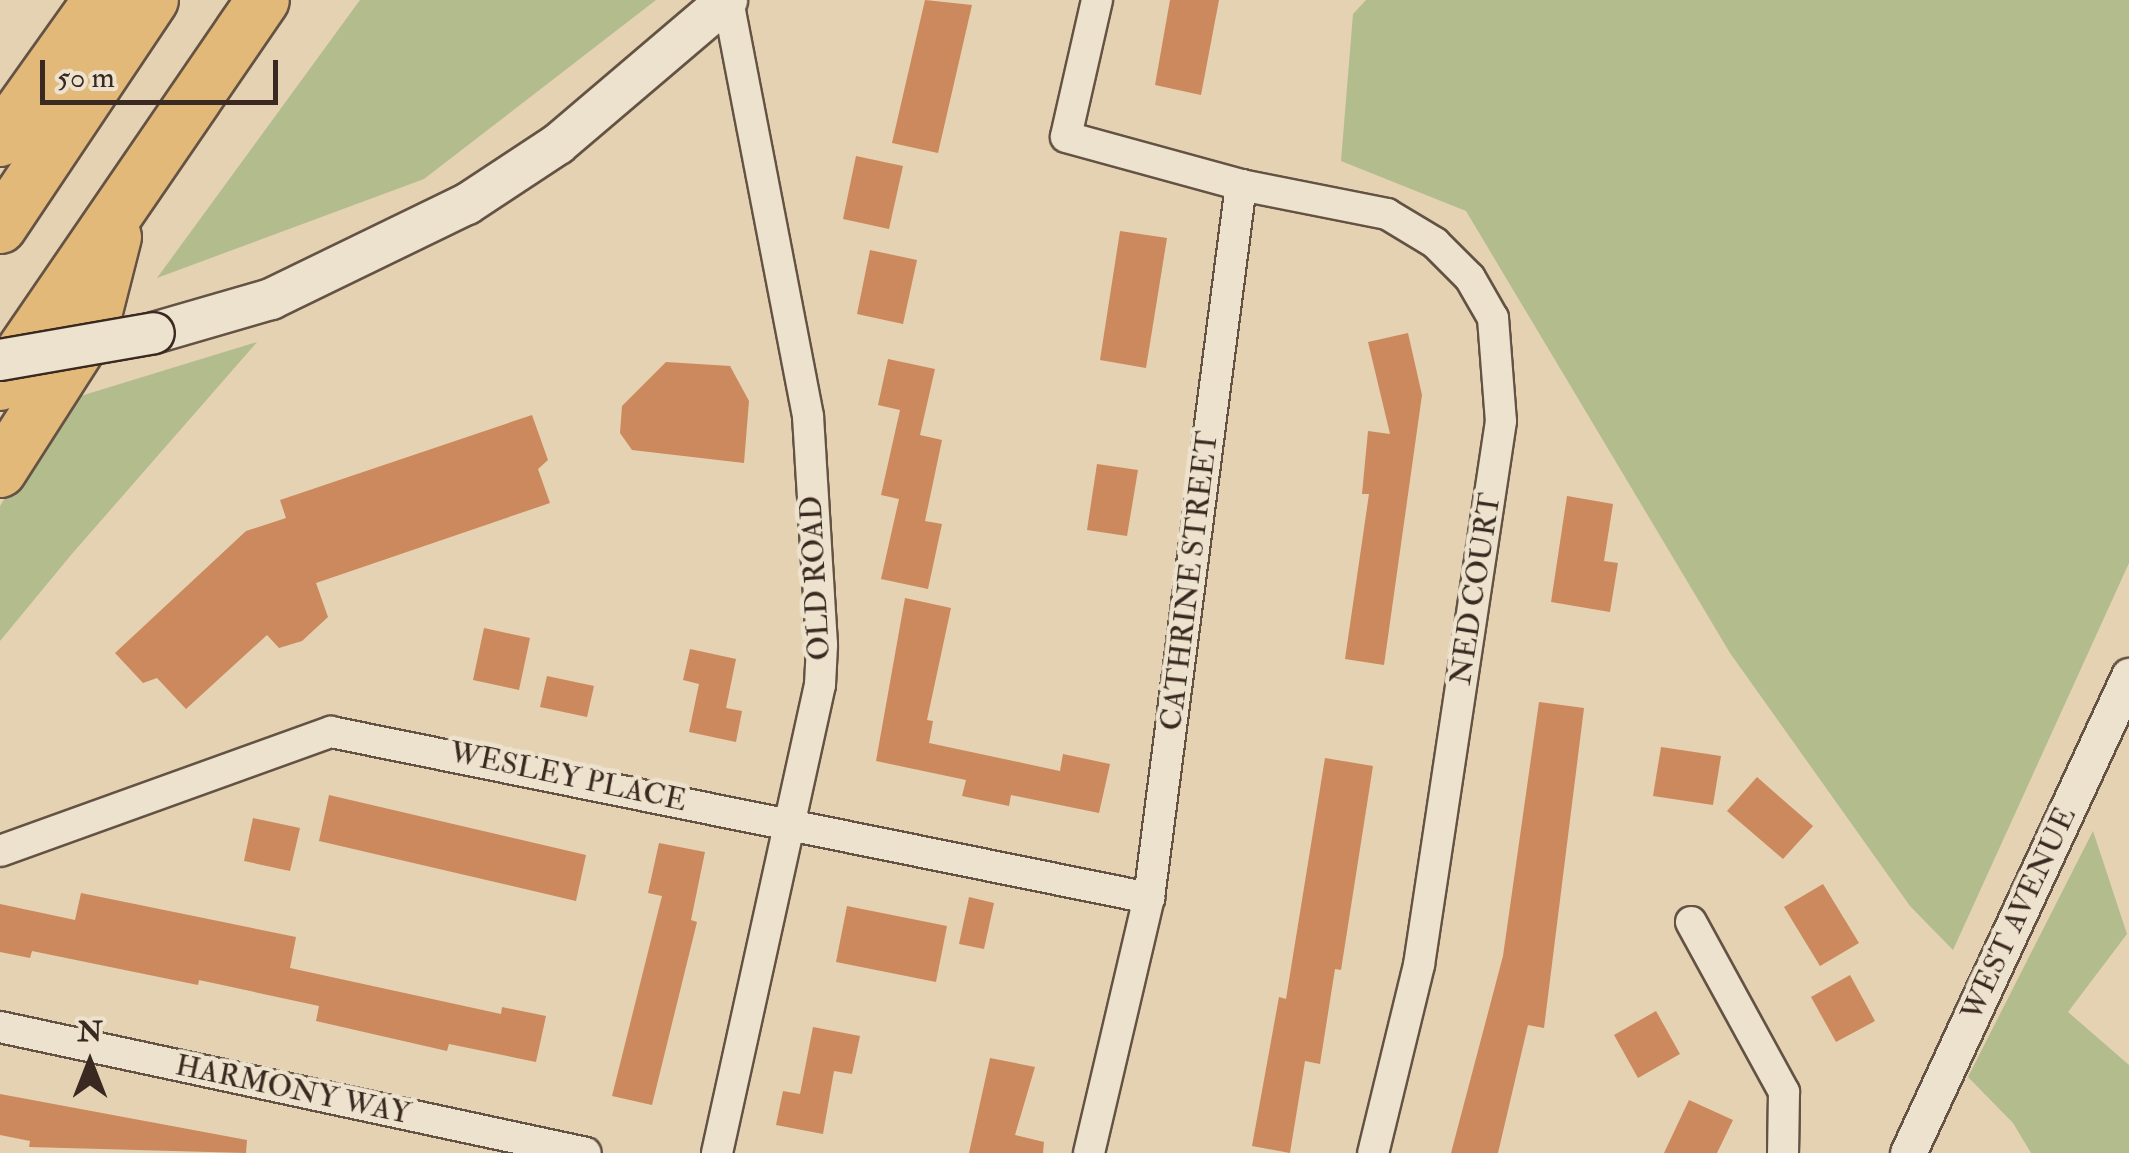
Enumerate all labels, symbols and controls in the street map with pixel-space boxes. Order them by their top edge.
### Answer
scale bar [45,40,282,102]
text: 50 m [57,59,115,96]
street label: CATHRINE STREET [1154,429,1226,733]
street label: NED COURT [1443,491,1509,687]
street label: OLD ROAD [794,495,838,661]
street label: WESLEY PLACE [446,734,690,820]
street label: WEST AVENUE [1954,802,2084,1026]
north arrow [40,1013,140,1113]
text: N [77,1015,103,1050]
street label: HARMONY WAY [172,1047,414,1133]

